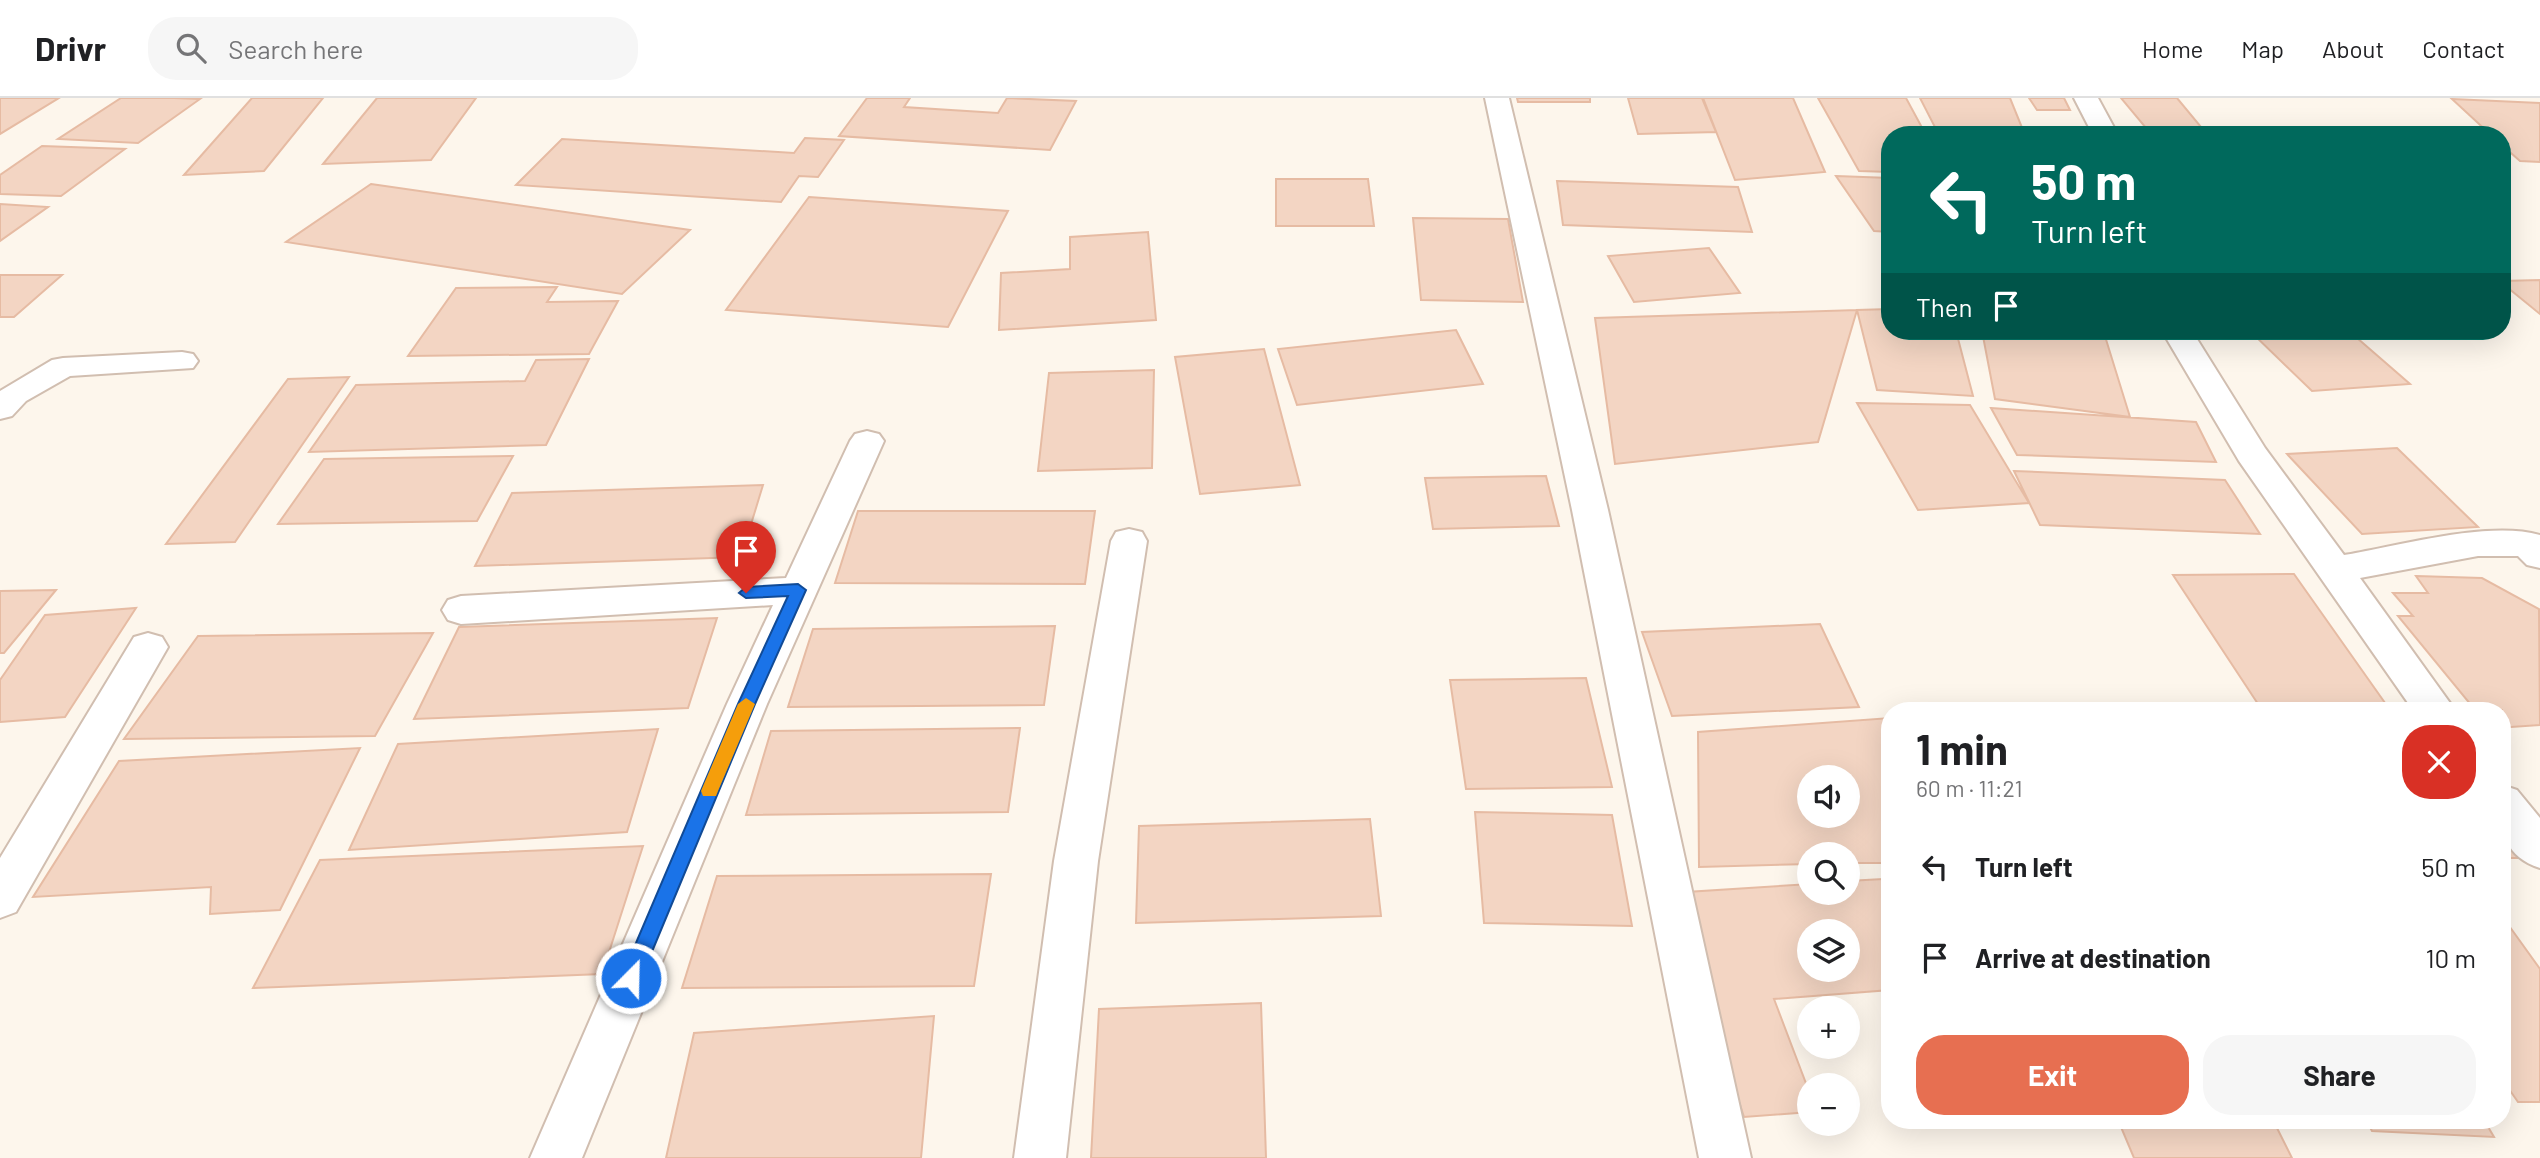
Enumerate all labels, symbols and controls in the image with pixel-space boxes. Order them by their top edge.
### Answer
search box [148,17,638,80]
text: Drivr [35,28,106,68]
icon: search [172,29,210,67]
text: Search here [228,33,363,64]
text: Home [2142,34,2203,63]
text: Map [2241,34,2284,63]
text: About [2322,34,2384,63]
text: Contact [2422,34,2505,63]
text: 50 m [2031,151,2136,210]
icon: left [1916,154,2007,245]
text: Turn left [2031,211,2148,249]
icon: arrive [1987,287,2025,325]
text: Then [1916,291,1973,322]
pin [716,521,776,593]
icon: arrive [727,532,765,570]
text: 1 min [1916,723,2008,773]
button: close [2402,725,2476,799]
map controls [1797,765,1860,1136]
button: sound [1797,765,1860,828]
text: 60 m · 11:21 [1916,774,2023,802]
button: search [1797,842,1860,905]
icon: left [1916,848,1954,886]
text: Turn left [1975,851,2073,882]
text: 50 m [2421,851,2476,882]
button: layers [1797,919,1860,982]
icon: arrive [1916,939,1954,977]
position arrow [594,941,668,1015]
text: Arrive at destination [1975,942,2211,973]
text: 10 m [2426,942,2476,973]
button: + [1797,996,1860,1059]
button: Exit [1916,1035,2189,1115]
button: Share [2203,1035,2476,1115]
button: − [1797,1073,1860,1136]

